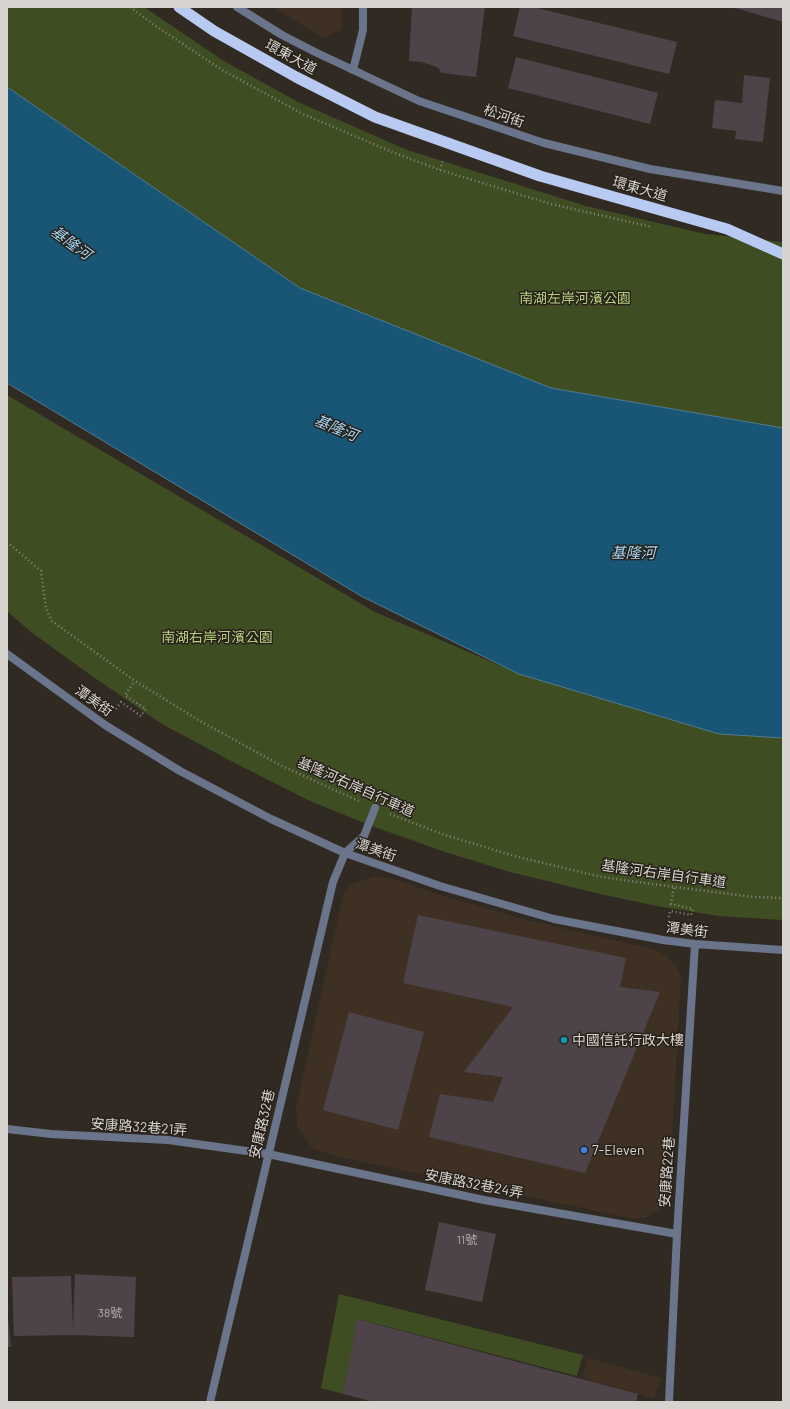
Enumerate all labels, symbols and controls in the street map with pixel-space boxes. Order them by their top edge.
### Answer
street label: 環東大道 [262,36,320,78]
street label: 松河街 [481,101,527,131]
street label: 環東大道 [611,173,669,205]
water label: 基隆河 [48,222,94,264]
park label: 南湖左岸河濱公園 [519,290,631,306]
water label: 基隆河 [312,411,360,445]
water label: 基隆河 [611,544,655,562]
park label: 南湖右岸河濱公園 [161,629,273,645]
street label: 潭美街 [72,682,116,720]
street label: 基隆河右岸自行車道 [295,754,417,820]
street label: 潭美街 [353,835,399,865]
street label: 基隆河右岸自行車道 [600,857,728,891]
street label: 潭美街 [665,919,709,941]
place label: 中國信託行政大樓 [572,1032,684,1048]
marker: 中國信託行政大樓 [559,1035,569,1045]
street label: 安康路32巷 [246,1088,278,1160]
street label: 安康路32巷21弄 [90,1115,188,1139]
street label: 安康路22巷 [656,1136,678,1208]
place label: 7-Eleven [592,1142,645,1158]
marker: 7-Eleven [579,1145,589,1155]
street label: 安康路32巷24弄 [423,1166,525,1202]
house number: 11號 [457,1233,477,1247]
house number: 38號 [98,1306,122,1320]

